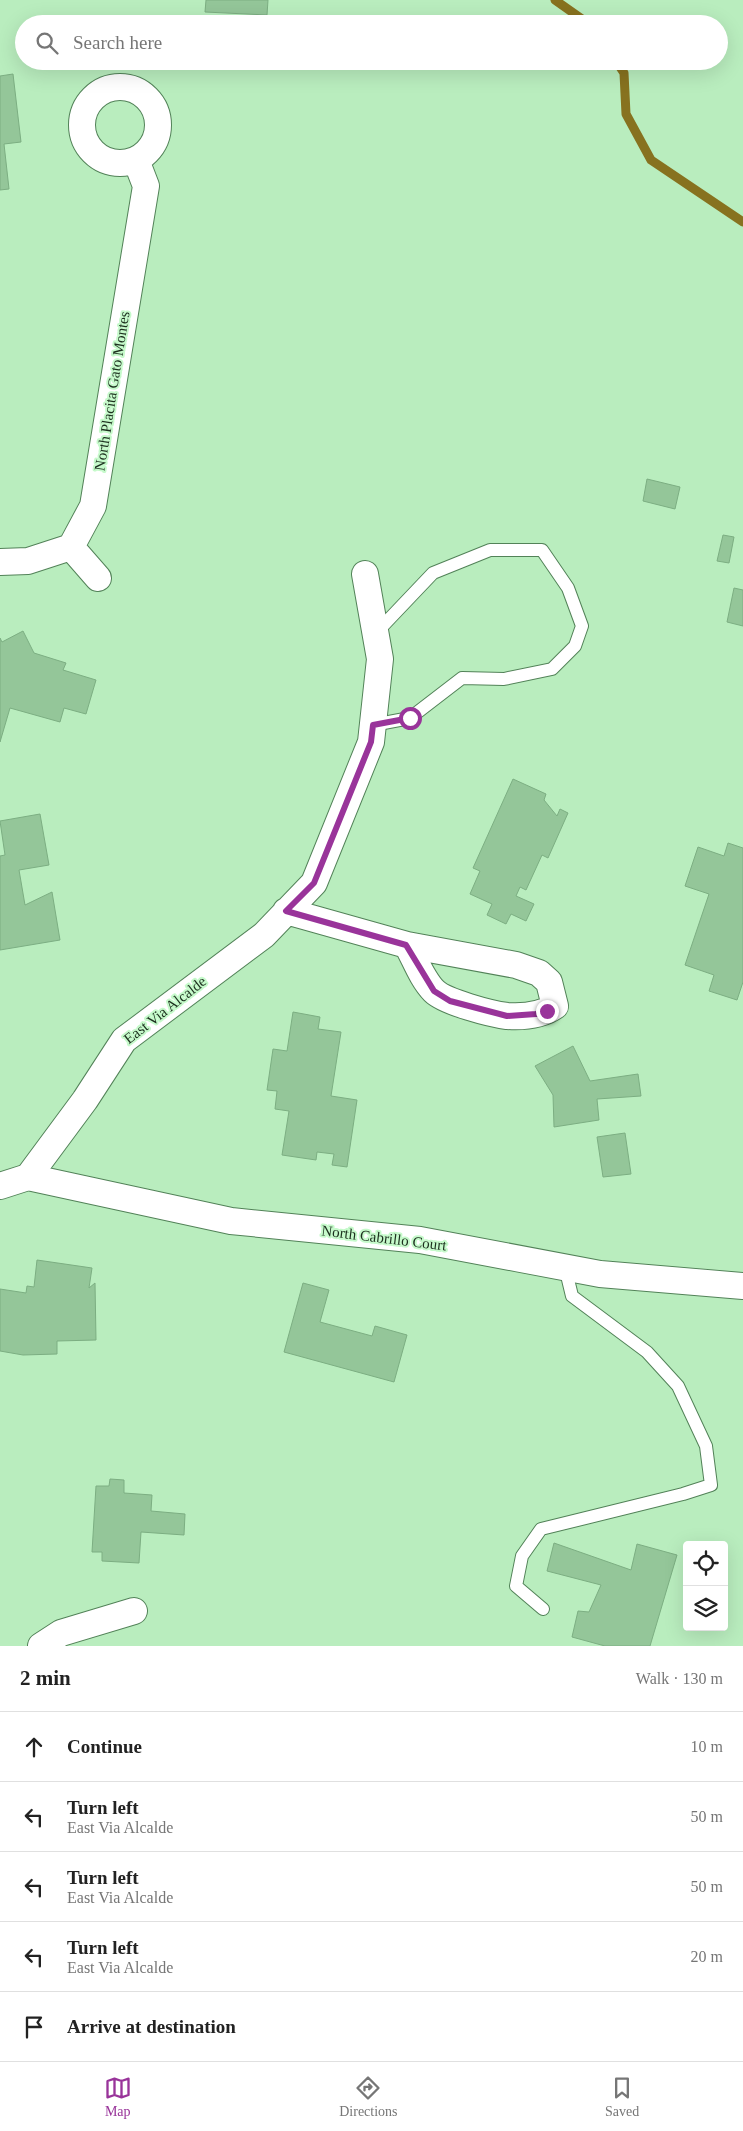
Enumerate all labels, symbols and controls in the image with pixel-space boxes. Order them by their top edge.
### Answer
search box [15,15,728,70]
icon: search [33,29,61,57]
text: Search here [73,32,162,53]
street label: North Placita Gato Montes [91,310,133,472]
route start [399,707,422,730]
street label: East Via Alcalde [121,973,209,1047]
route end [536,1000,559,1023]
street label: North Cabrillo Court [321,1222,448,1254]
map controls [683,1541,728,1631]
button: locate [683,1541,728,1586]
button: layers [683,1586,728,1631]
text: 2 min [20,1666,71,1690]
text: Walk · 130 m [636,1670,723,1687]
icon: ahead [20,1733,48,1761]
text: Continue [67,1736,142,1757]
text: 10 m [691,1738,723,1755]
text: Turn left [67,1797,139,1818]
icon: left [20,1803,48,1831]
text: 50 m [691,1808,723,1825]
text: East Via Alcalde [67,1819,173,1836]
text: Turn left [67,1867,139,1888]
icon: left [20,1873,48,1901]
text: 50 m [691,1878,723,1895]
text: East Via Alcalde [67,1889,173,1906]
text: Turn left [67,1937,139,1958]
icon: left [20,1943,48,1971]
text: 20 m [691,1948,723,1965]
text: East Via Alcalde [67,1959,173,1976]
icon: arrive [20,2013,48,2041]
text: Arrive at destination [67,2016,236,2037]
tab: Map [104,2074,132,2120]
tab: Directions [339,2074,398,2120]
tab: Saved [605,2074,639,2120]

